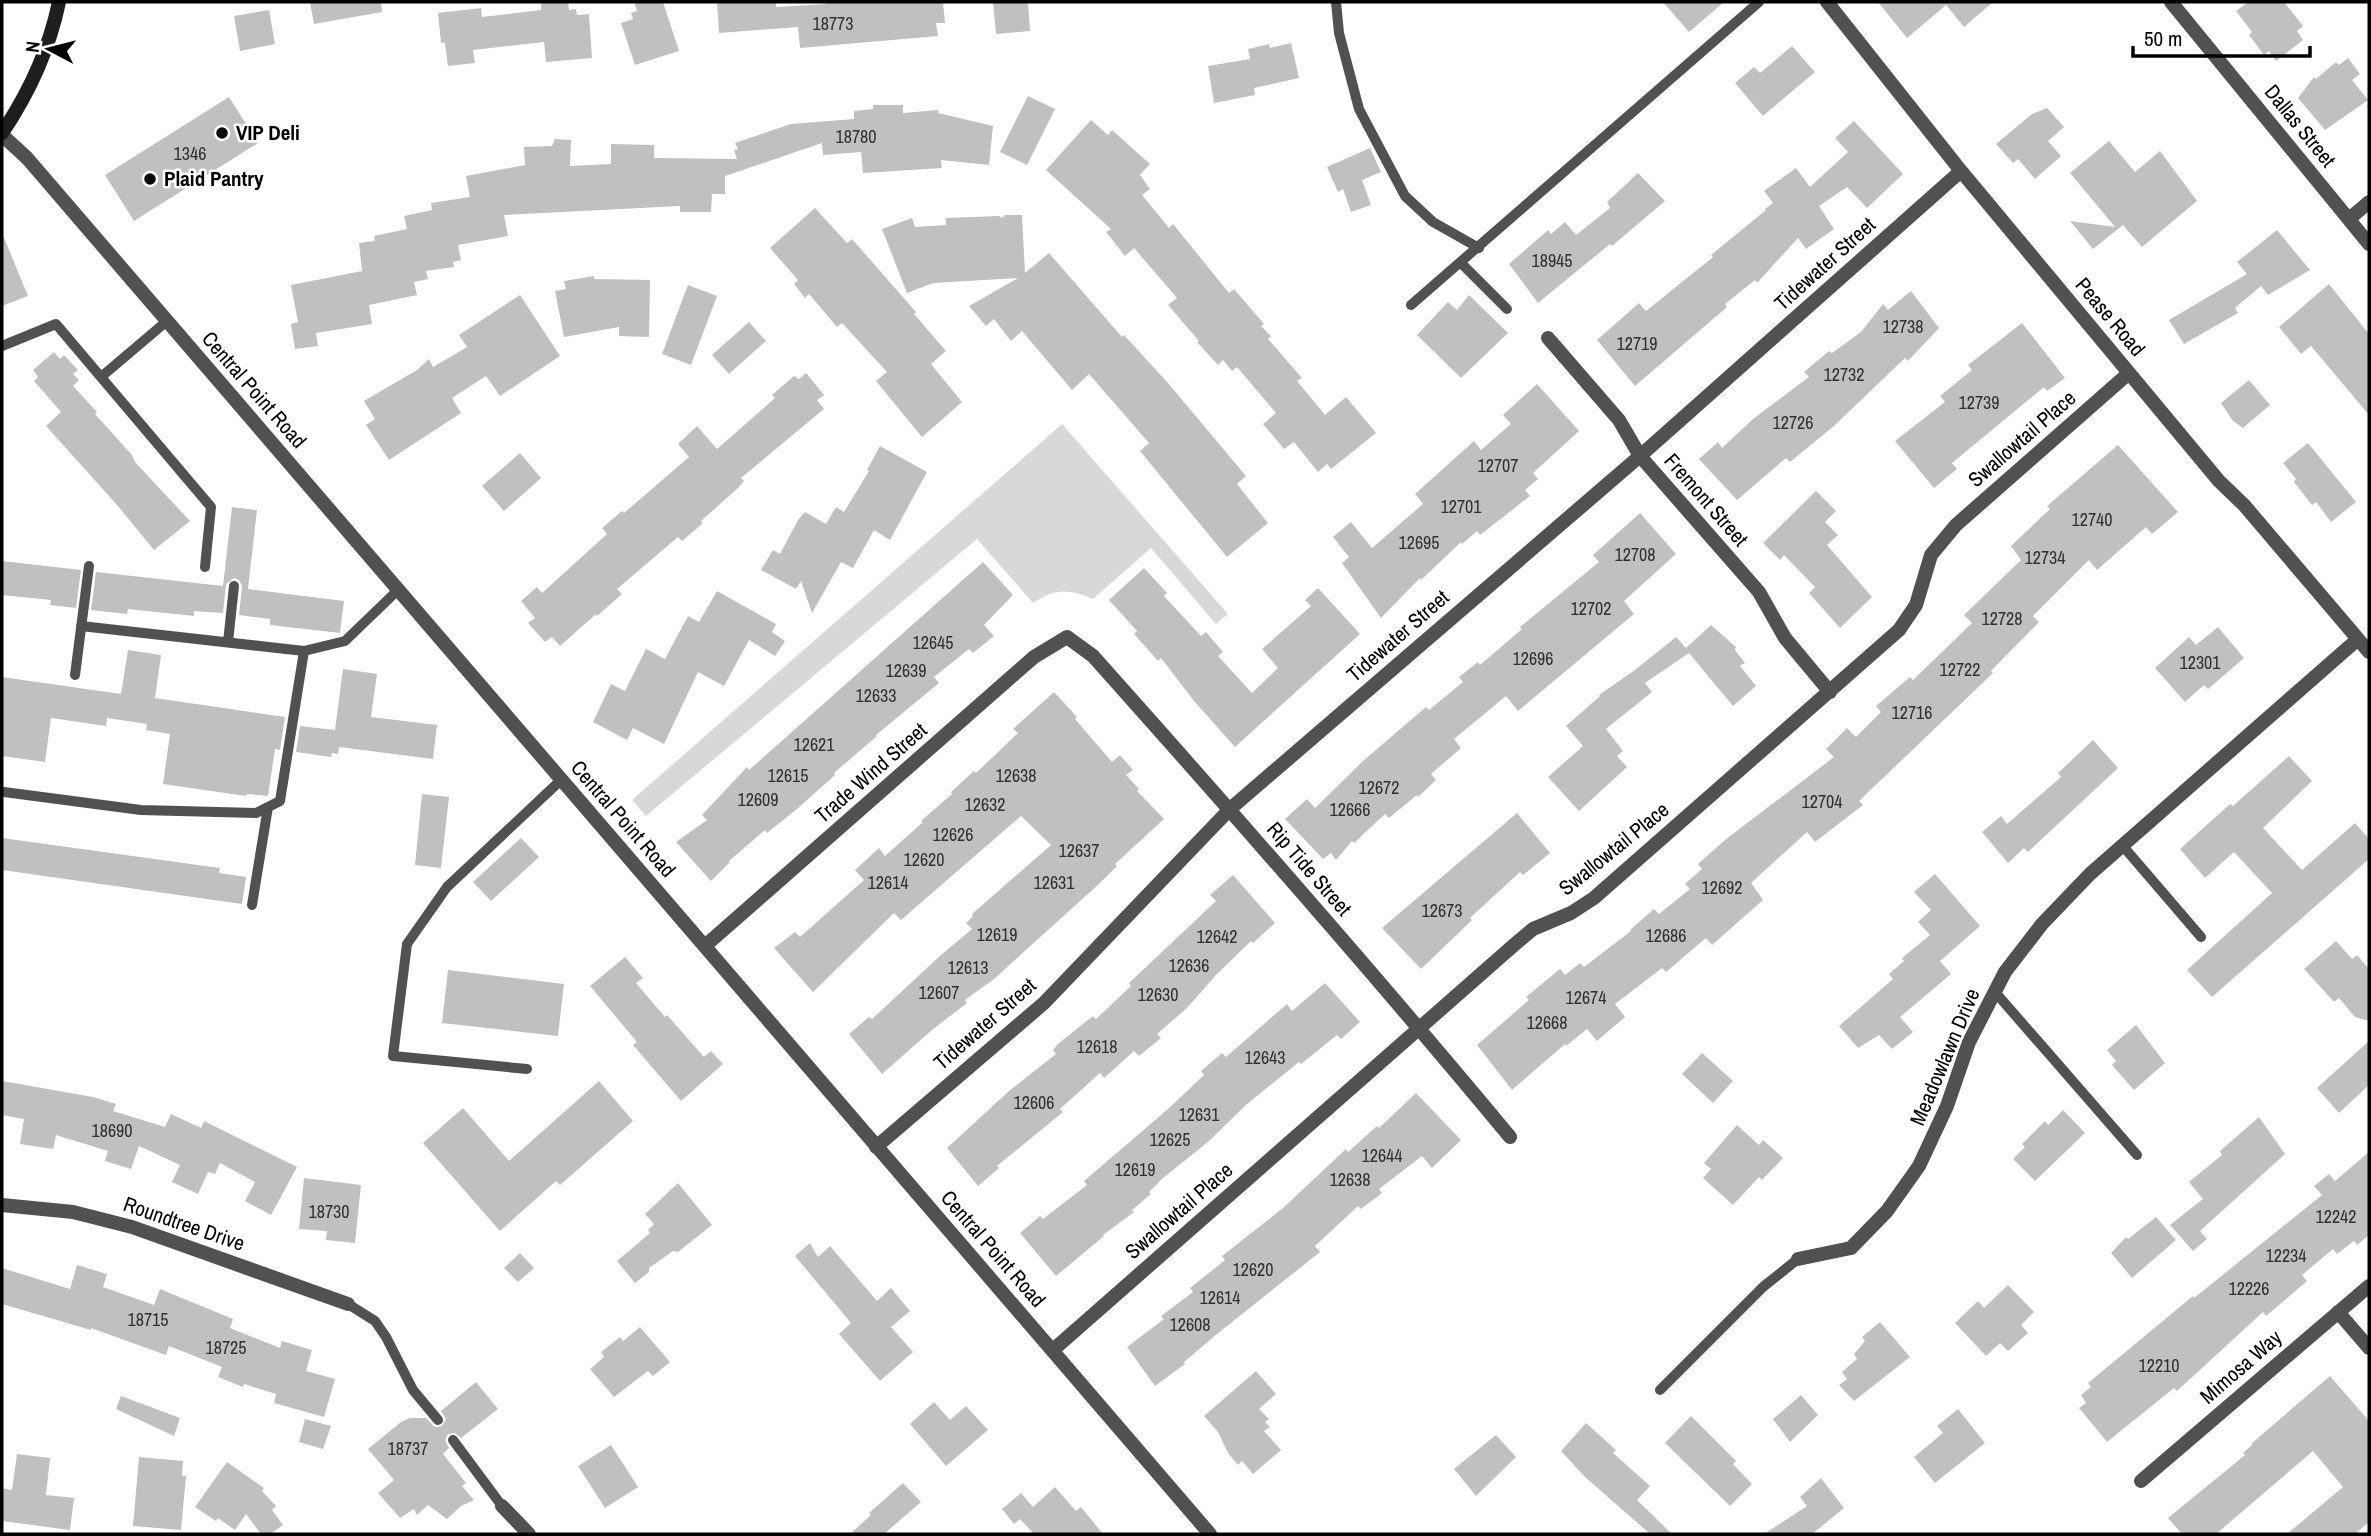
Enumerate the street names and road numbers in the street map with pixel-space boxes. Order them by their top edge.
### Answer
street label: Dallas Street [2258,78,2343,173]
street label: Tidewater Street [1768,210,1882,317]
street label: Pease Road [2069,271,2152,362]
street label: Central Point Road [195,325,313,454]
street label: Swallowtail Place [1962,384,2082,494]
street label: Fremont Street [1658,447,1755,553]
street label: Tidewater Street [1340,583,1455,688]
street label: Trade Wind Street [808,716,933,830]
street label: Central Point Road [564,754,682,883]
street label: Swallowtail Place [1552,795,1675,902]
street label: Rip Tide Street [1260,815,1359,922]
street label: Tidewater Street [927,971,1042,1076]
street label: Meadowlawn Drive [1903,984,1986,1130]
street label: Swallowtail Place [1119,1156,1239,1266]
street label: Central Point Road [934,1184,1052,1313]
street label: Roundtree Drive [120,1189,249,1258]
street label: Mimosa Way [2193,1323,2288,1410]

